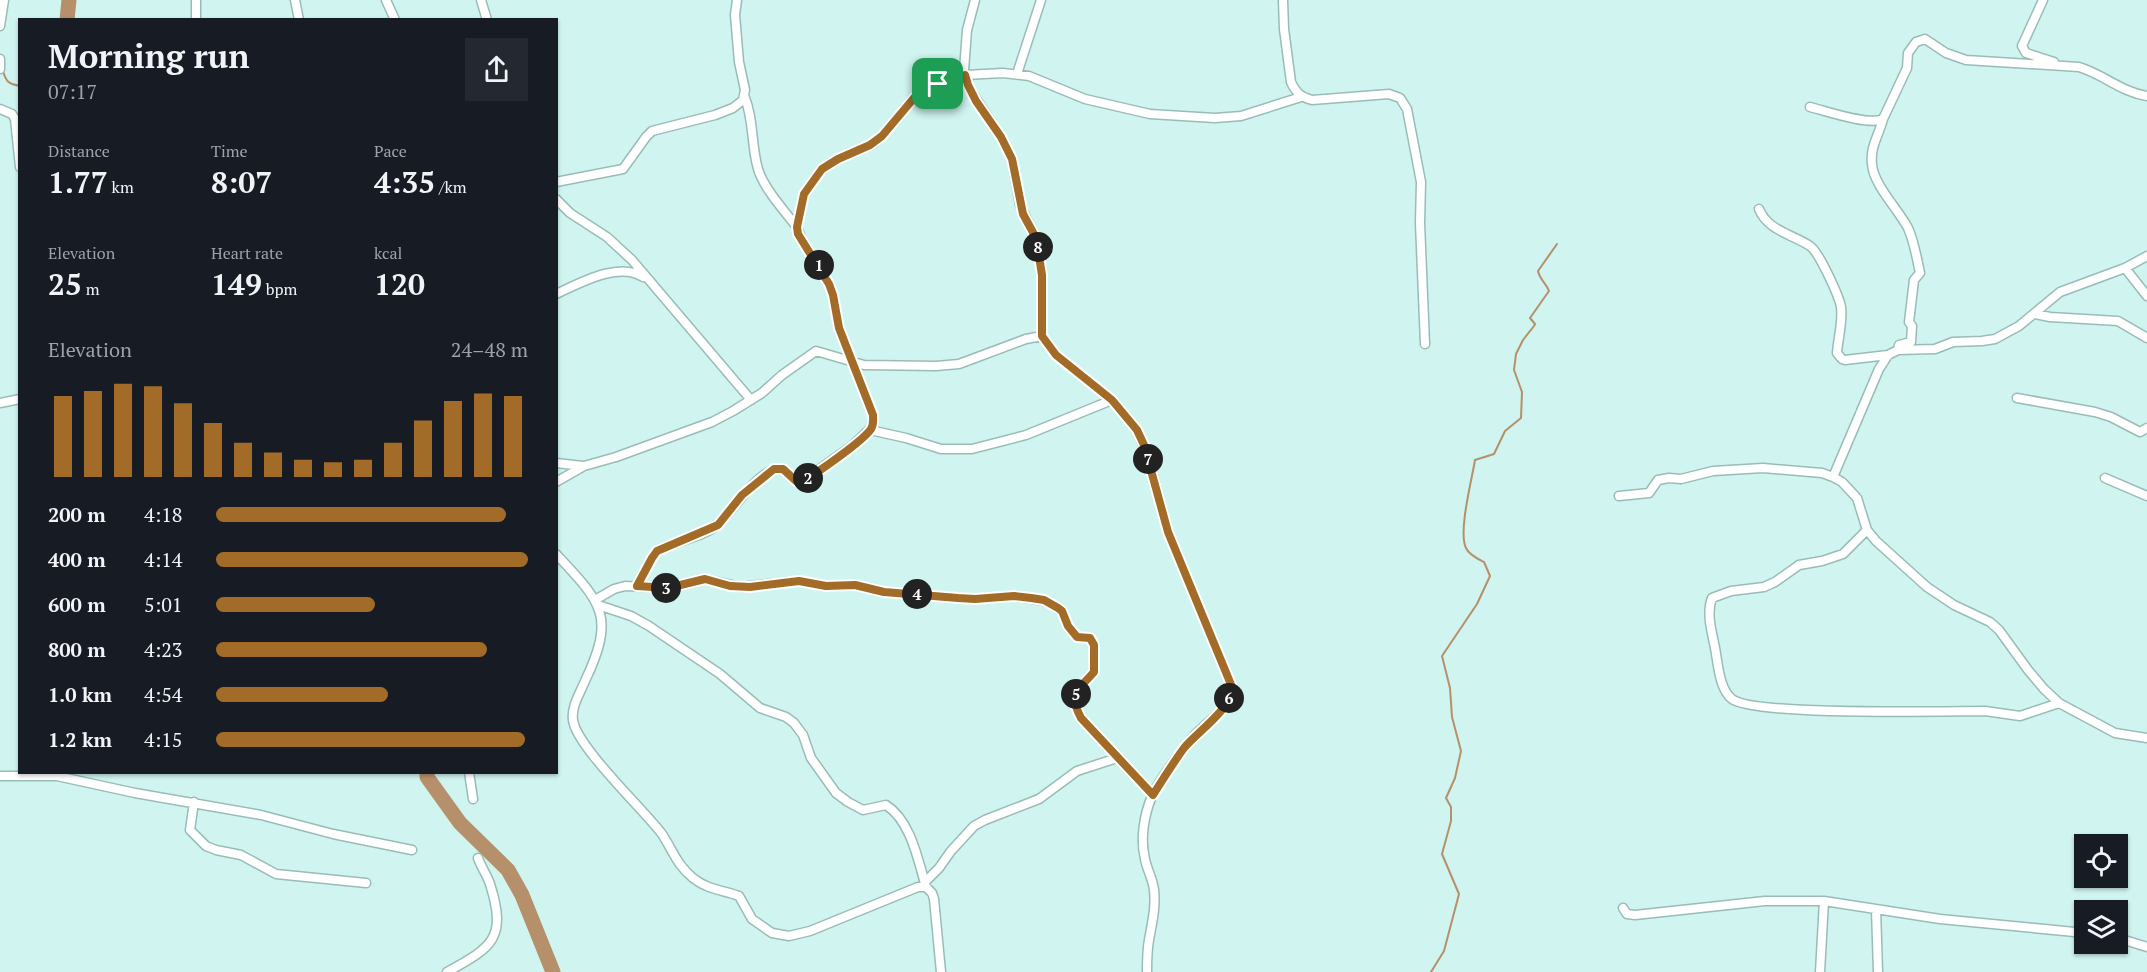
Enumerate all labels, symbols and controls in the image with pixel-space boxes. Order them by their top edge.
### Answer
text: Morning run [48,34,250,77]
button: share [465,38,528,101]
pin [912,58,963,109]
icon: arrive [921,67,954,100]
text: 07:17 [48,78,97,105]
text: Distance [48,140,110,162]
text: Time [211,140,248,162]
text: Pace [374,140,407,162]
text: 1.77 [48,162,108,202]
text: 8:07 [211,162,272,202]
text: 4:35 [374,162,435,202]
text: km [108,176,134,198]
text: /km [435,176,467,198]
pin: 8 [1023,232,1053,262]
text: 8 [1033,236,1043,258]
text: Elevation [48,242,115,264]
text: Heart rate [211,242,283,264]
text: kcal [374,242,402,264]
pin: 1 [804,250,834,280]
text: 1 [814,254,824,276]
text: 25 [48,264,82,304]
text: 149 [211,264,262,304]
text: 120 [374,264,425,304]
text: m [82,278,100,300]
text: bpm [262,278,297,300]
text: Elevation [48,336,132,363]
text: 24–48 m [451,336,528,363]
pin: 7 [1133,444,1163,474]
text: 7 [1143,448,1153,470]
pin: 2 [793,463,823,493]
text: 2 [803,467,813,489]
text: 200 m [48,501,106,528]
text: 4:18 [144,501,183,528]
text: 400 m [48,546,106,573]
text: 4:14 [144,546,183,573]
pin: 3 [651,573,681,603]
text: 3 [661,577,671,599]
pin: 4 [902,579,932,609]
text: 4 [912,583,922,605]
text: 600 m [48,591,106,618]
text: 5:01 [144,591,183,618]
text: 800 m [48,636,106,663]
text: 4:23 [144,636,183,663]
pin: 5 [1061,679,1091,709]
text: 1.0 km [48,681,112,708]
text: 4:54 [144,681,183,708]
text: 5 [1071,683,1081,705]
pin: 6 [1214,683,1244,713]
text: 6 [1224,687,1234,709]
text: 1.2 km [48,726,112,753]
text: 4:15 [144,726,183,753]
map controls [2074,834,2128,954]
button: locate [2074,834,2128,888]
button: layers [2074,900,2128,954]

